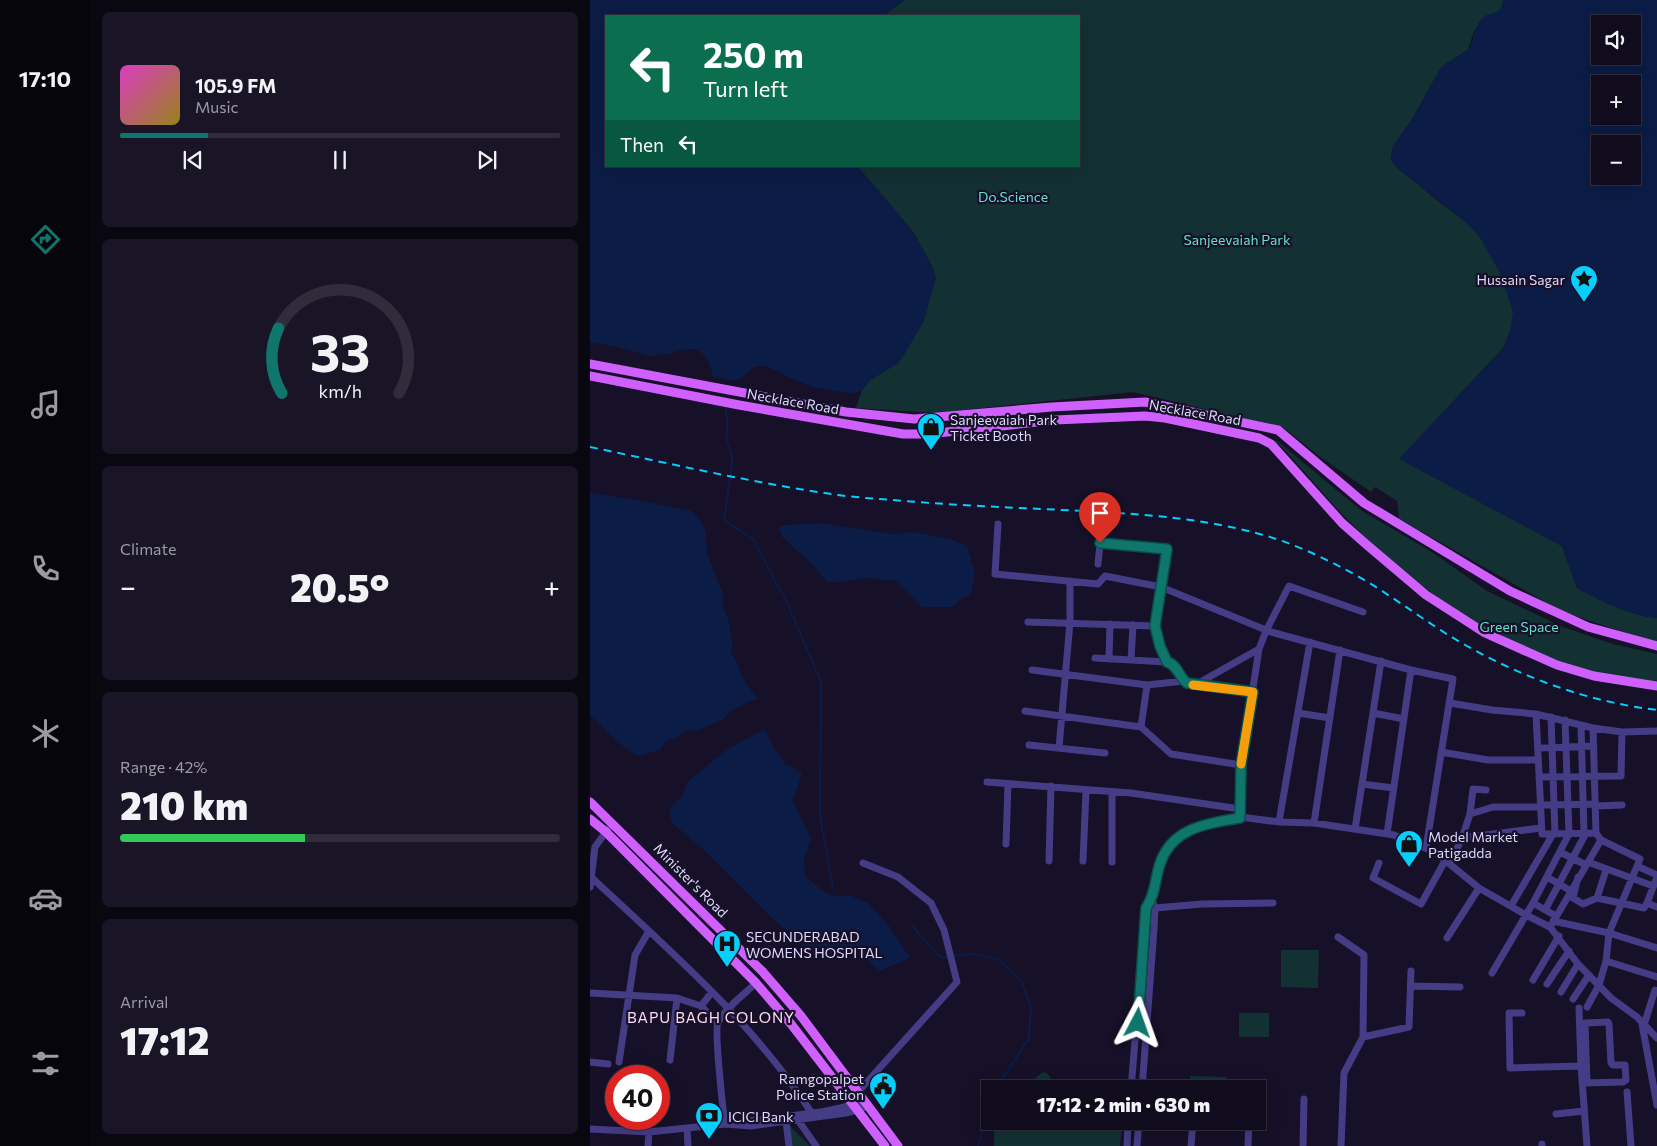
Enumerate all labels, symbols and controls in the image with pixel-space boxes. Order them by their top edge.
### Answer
map controls [1591,15,1641,185]
button: sound [1591,15,1641,65]
text: 250 m [703,32,804,75]
icon: left [620,35,685,100]
text: 17:10 [19,65,71,92]
text: 105.9 FM [195,74,276,97]
text: Turn left [703,75,788,102]
button: + [1591,75,1641,125]
text: Music [195,97,239,116]
icon: left [674,130,702,158]
text: Then [620,133,664,156]
button: − [1591,135,1641,185]
icon: previous [179,146,207,174]
icon: pause [326,146,354,174]
icon: next [473,146,501,174]
park label: Do.Science [978,188,1048,205]
icon: directions [28,222,63,257]
park label: Sanjeevaiah Park [1184,231,1291,248]
place icon: Hussain Sagar [1569,264,1599,303]
place label: Hussain Sagar [1476,271,1565,288]
text: 33 [310,319,370,383]
text: km/h [318,380,362,402]
street label: Necklace Road [746,385,840,417]
icon: music [28,387,63,422]
street label: Necklace Road [1148,396,1242,428]
place label: Sanjeevaiah Park Ticket Booth [950,411,1057,444]
shop icon: Sanjeevaiah Park Ticket Booth [916,412,946,451]
pin [1079,492,1121,543]
icon: arrive [1086,499,1114,527]
text: Climate [120,539,176,558]
icon: phone [28,551,63,586]
text: 20.5° [290,563,390,610]
text: − [120,569,136,603]
text: + [544,569,560,603]
park label: Green Space [1479,618,1559,635]
icon: climate [28,716,63,751]
text: Range · 42% [120,757,207,776]
text: 210 km [120,781,248,828]
place label: Model Market Patigadda [1428,828,1518,861]
shop icon: Model Market Patigadda [1394,829,1424,868]
street label: Minister's Road [650,839,732,921]
icon: car [28,881,63,916]
place label: SECUNDERABAD WOMENS HOSPITAL [746,928,883,961]
hospital icon: SECUNDERABAD WOMENS HOSPITAL [712,929,742,968]
text: Arrival [120,992,168,1011]
position arrow [1111,996,1163,1048]
district label: BAPU BAGH COLONY [627,1008,795,1026]
text: 17:12 [120,1016,209,1063]
icon: filters [28,1046,63,1081]
speed limit sign: 40 [605,1065,670,1130]
place label: Ramgopalpet Police Station [776,1070,864,1103]
public building icon: Ramgopalpet Police Station [868,1071,898,1110]
text: 17:12 · 2 min · 630 m [1037,1093,1210,1116]
bank icon: ICICI Bank [694,1101,724,1140]
place label: ICICI Bank [728,1108,794,1125]

